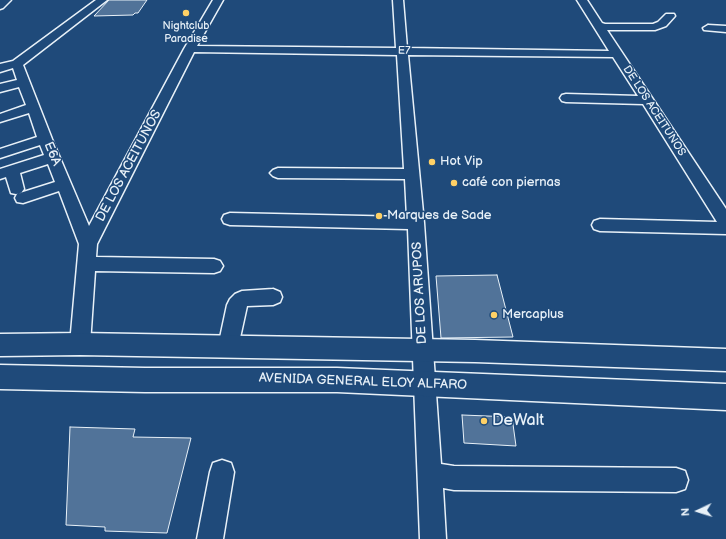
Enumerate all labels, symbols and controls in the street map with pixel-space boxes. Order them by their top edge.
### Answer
marker: Nightclub Paradise [181,8,191,18]
place label: Nightclub Paradise [163,19,209,45]
street label: E7 [398,44,410,58]
street label: DE LOS ACEITUNOS [620,63,688,159]
street label: DE LOS ACEITUNOS [93,108,165,224]
street label: E6A [40,140,64,168]
place label: Hot Vip [440,154,483,170]
marker: Hot Vip [427,157,437,167]
place label: café con piernas [462,175,560,191]
marker: café con piernas [449,178,459,188]
place label: Marques de Sade [387,208,492,224]
marker: Marques de Sade [374,211,384,221]
street label: DE LOS ARUPOS [410,241,430,345]
place label: Mercaplus [502,307,564,323]
marker: Mercaplus [489,310,499,320]
street label: AVENIDA GENERAL ELOY ALFARO [259,371,467,393]
place label: DeWalt [492,411,544,431]
marker: DeWalt [479,416,489,426]
north arrow [678,491,718,531]
text: N [679,507,692,516]

